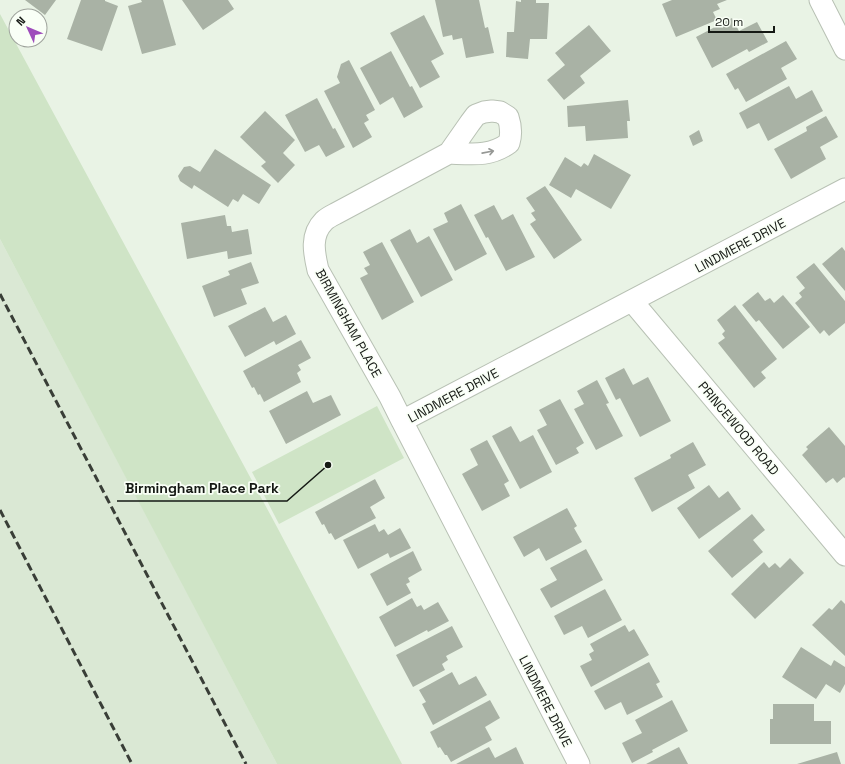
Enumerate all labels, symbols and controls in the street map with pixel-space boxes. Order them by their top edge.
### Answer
north arrow [8,8,48,48]
scale bar [709,8,774,34]
text: N [13,14,28,29]
text: 20 m [715,14,743,30]
one-way arrow [481,148,494,156]
street label: LINDMERE DRIVE [692,214,789,276]
street label: BIRMINGHAM PLACE [312,266,385,381]
street label: LINDMERE DRIVE [405,364,502,426]
street label: PRINCEWOOD ROAD [694,378,783,479]
callout: Birmingham Place Park [117,475,287,501]
text: Birmingham Place Park [125,479,279,497]
street label: LINDMERE DRIVE [515,653,576,750]

